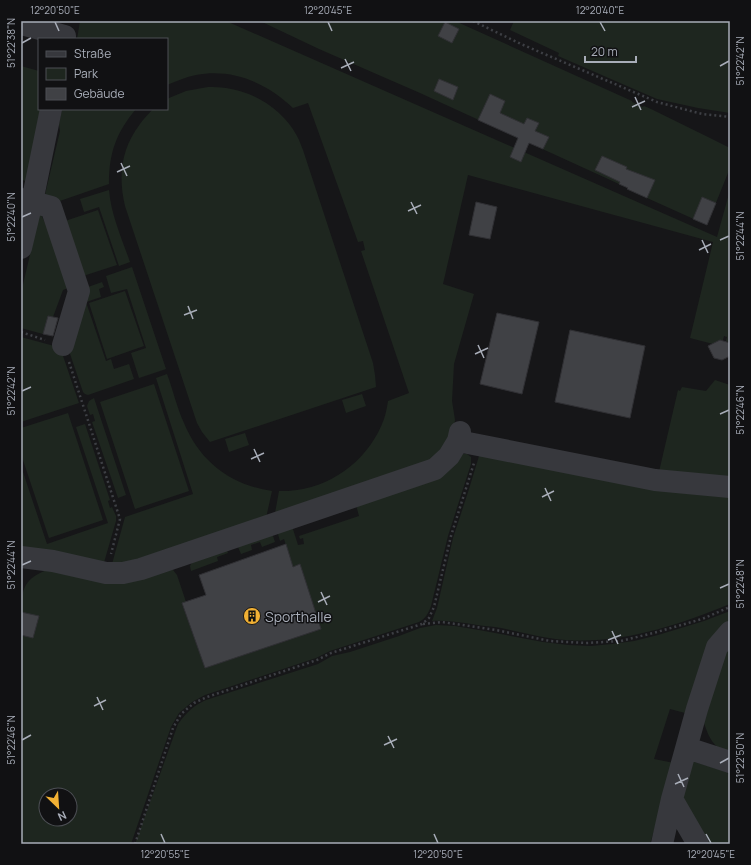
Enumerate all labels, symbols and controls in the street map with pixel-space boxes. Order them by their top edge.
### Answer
text: 12°20'50"E [30,3,80,17]
text: 12°20'45"E [304,3,352,17]
text: 12°20'40"E [576,3,625,17]
text: 51°22'38"N [4,18,18,68]
text: 51°22'42"N [733,36,747,85]
legend [38,38,168,110]
scale bar [585,38,636,64]
text: 20 m [591,43,618,60]
text: Straße [74,45,111,62]
text: Park [74,65,99,82]
text: Gebäude [74,85,125,102]
text: 51°22'40"N [4,192,18,242]
text: 51°22'44"N [733,211,747,260]
text: 51°22'42"N [4,366,18,415]
text: 51°22'46"N [733,385,747,435]
text: 51°22'44"N [4,540,18,589]
text: 51°22'48"N [733,559,747,608]
building icon: Sporthalle [242,606,262,626]
place label: Sporthalle [265,607,332,626]
text: 51°22'46"N [4,715,18,765]
text: 51°22'50"N [733,733,747,783]
north arrow [38,787,78,827]
text: N [56,808,69,825]
text: 12°20'55"E [140,847,190,861]
text: 12°20'50"E [413,847,463,861]
text: 12°20'45"E [687,847,735,861]

